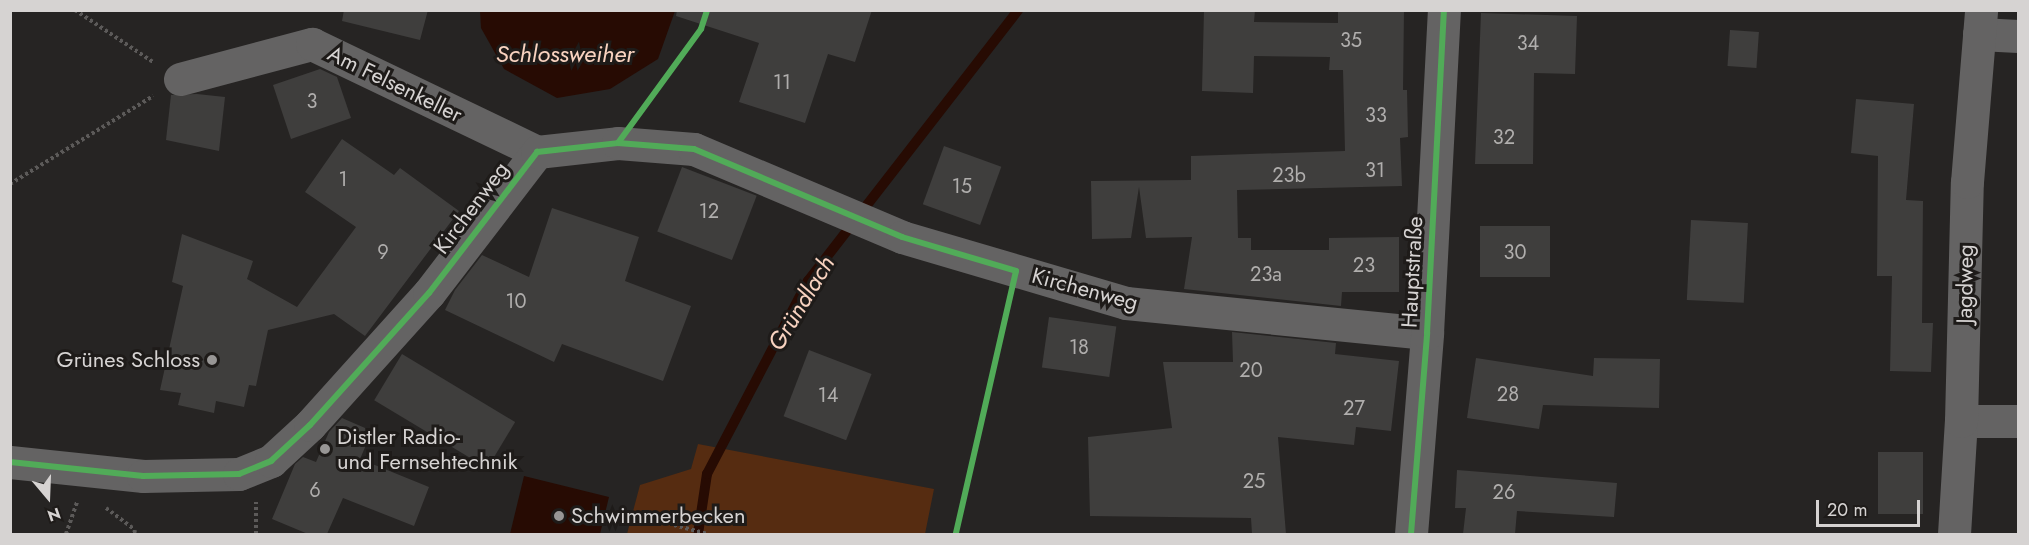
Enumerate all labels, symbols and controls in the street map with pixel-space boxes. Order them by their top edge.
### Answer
house number: 35 [1340,28,1362,52]
house number: 34 [1517,31,1539,55]
street label: Am Felsenkeller [323,40,467,128]
water label: Schlossweiher [496,40,634,68]
house number: 11 [773,70,791,94]
house number: 3 [307,89,317,113]
house number: 33 [1365,103,1387,127]
house number: 32 [1493,125,1515,149]
street label: Kirchenweg [428,157,514,259]
house number: 31 [1365,158,1385,182]
house number: 23b [1272,163,1306,187]
house number: 1 [339,167,347,191]
house number: 15 [952,174,972,198]
house number: 12 [699,199,719,223]
street label: Hauptstraße [1396,216,1428,328]
house number: 9 [377,240,389,264]
house number: 30 [1504,240,1526,264]
street label: Jagdweg [1951,244,1979,324]
water label: Gründlach [761,250,841,356]
house number: 23 [1353,253,1375,277]
street label: Kirchenweg [1029,262,1141,316]
house number: 23a [1250,262,1282,286]
house number: 10 [506,289,526,313]
house number: 18 [1069,335,1089,359]
place label: Grünes Schloss [57,347,200,373]
marker: Grünes Schloss [205,353,219,367]
house number: 20 [1239,358,1263,382]
house number: 28 [1497,382,1519,406]
house number: 14 [818,383,838,407]
house number: 27 [1343,396,1365,420]
place label: Distler Radio- und Fernsehtechnik [337,423,517,475]
marker: Distler Radio- und Fernsehtechnik [318,442,332,456]
north arrow [18,467,78,527]
house number: 25 [1243,469,1265,493]
house number: 6 [309,478,321,502]
house number: 26 [1493,480,1515,504]
scale bar [1819,488,1922,526]
text: 20 m [1827,497,1867,523]
text: N [44,502,64,527]
place label: Schwimmerbecken [571,503,746,529]
marker: Schwimmerbecken [552,509,566,523]

